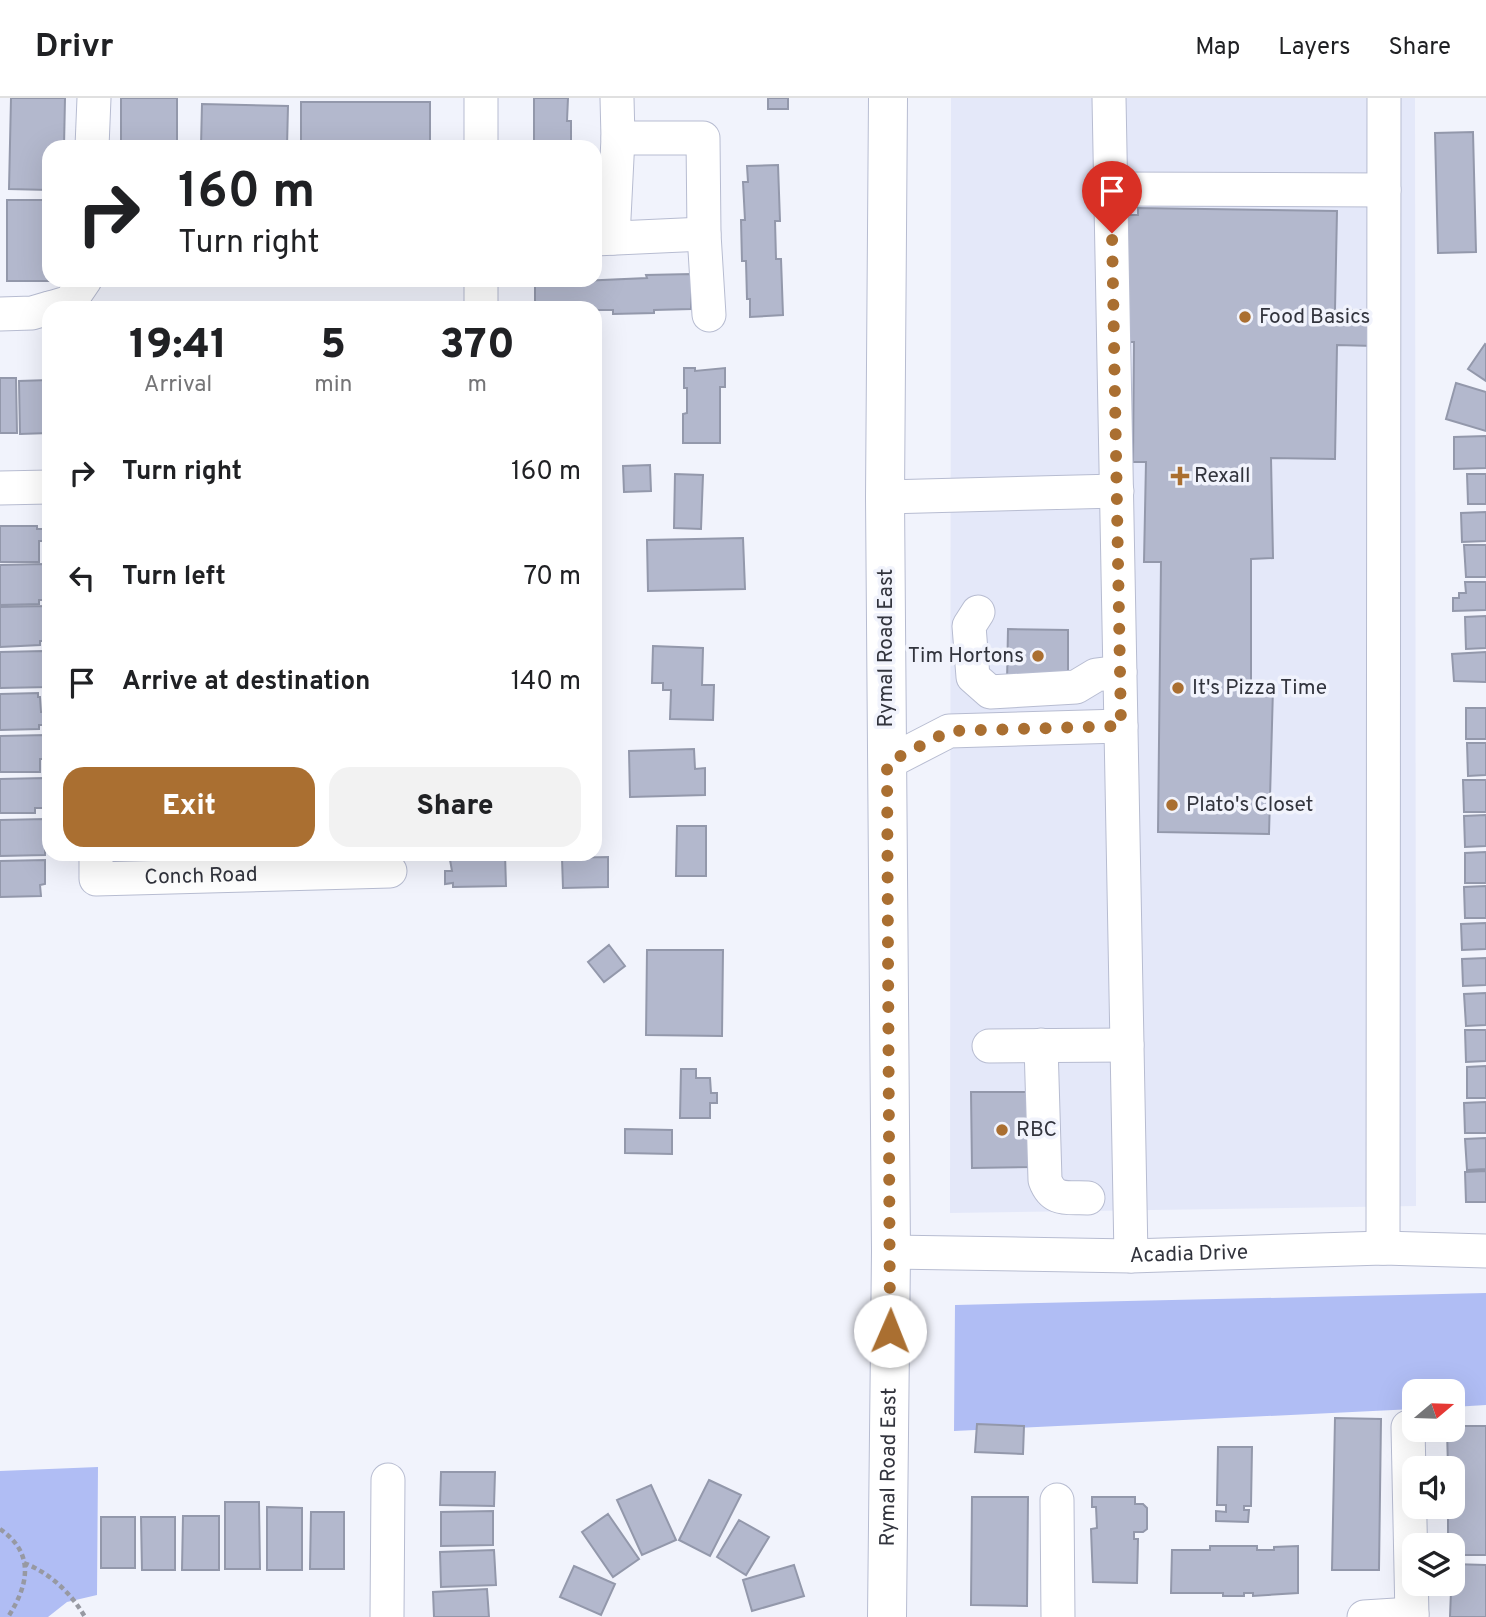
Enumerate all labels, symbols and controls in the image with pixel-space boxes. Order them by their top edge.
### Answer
text: Drivr [35,27,114,69]
text: Map [1195,33,1240,63]
text: Layers [1278,33,1350,63]
text: Share [1388,33,1451,63]
pin [1082,161,1142,233]
text: 160 m [178,163,315,225]
icon: right [63,168,154,259]
icon: arrive [1093,172,1131,210]
text: Turn right [178,224,320,264]
place label: Food Basics [1259,304,1370,331]
marker: Food Basics [1237,309,1253,325]
text: 19:41 [129,320,227,373]
text: 5 [321,320,346,373]
text: 370 [439,320,515,373]
text: Arrival [144,371,212,400]
text: min [314,371,352,400]
text: m [467,371,487,400]
icon: right [63,454,101,492]
text: Turn right [122,456,242,489]
text: 160 m [511,456,581,489]
place label: Rexall [1194,463,1251,490]
marker: Rexall [1172,468,1188,484]
icon: left [63,559,101,597]
text: Turn left [122,561,226,594]
text: 70 m [523,561,581,594]
street label: Rymal Road East [873,569,900,727]
place label: Tim Hortons [908,643,1024,670]
marker: Tim Hortons [1030,648,1046,664]
icon: arrive [63,664,101,702]
text: Arrive at destination [122,666,370,699]
text: 140 m [511,666,581,699]
place label: It's Pizza Time [1192,675,1327,702]
marker: It's Pizza Time [1170,680,1186,696]
button: Exit [63,767,315,847]
button: Share [329,767,581,847]
place label: Plato's Closet [1186,792,1313,819]
marker: Plato's Closet [1164,797,1180,813]
street label: Conch Road [144,861,258,891]
place label: RBC [1016,1117,1057,1144]
marker: RBC [994,1122,1010,1138]
street label: Acadia Drive [1129,1239,1249,1270]
position arrow [853,1294,927,1368]
north arrow [1402,1379,1465,1442]
map controls [1402,1379,1465,1596]
street label: Rymal Road East [874,1387,903,1547]
button: sound [1402,1456,1465,1519]
button: layers [1402,1533,1465,1596]

